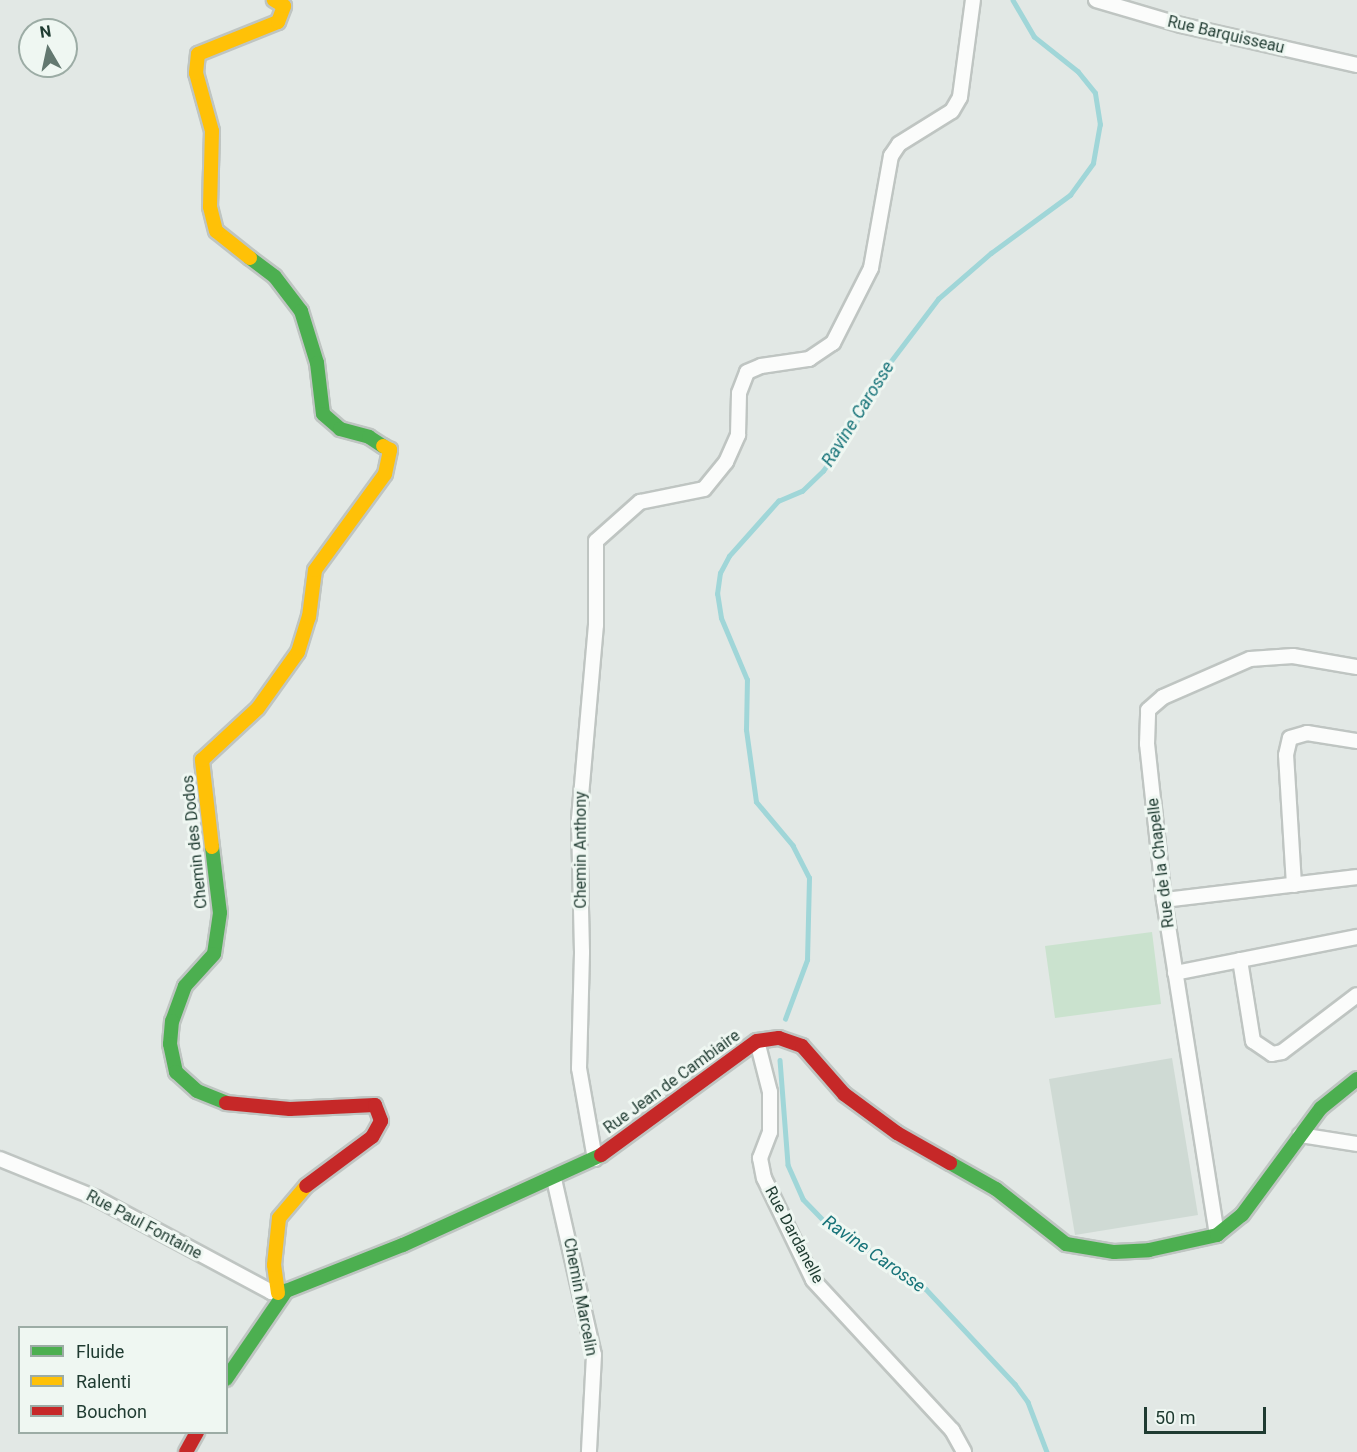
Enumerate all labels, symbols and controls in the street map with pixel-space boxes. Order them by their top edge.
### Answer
street label: Rue Barquisseau [1166,12,1286,58]
north arrow [18,18,78,78]
text: N [38,21,52,42]
water label: Ravine Carosse [817,357,899,471]
street label: Chemin des Dodos [178,774,212,910]
street label: Chemin Anthony [571,791,591,909]
street label: Rue de la Chapelle [1143,797,1179,929]
street label: Rue Jean de Cambiaire [600,1026,744,1138]
street label: Rue Dardanelle [760,1183,828,1287]
street label: Rue Paul Fontaine [83,1186,205,1264]
water label: Ravine Carosse [819,1211,929,1297]
street label: Chemin Marcelin [559,1236,601,1358]
legend [18,1326,228,1434]
text: Fluide [76,1341,124,1362]
text: Ralenti [76,1371,131,1392]
scale bar [1147,1395,1268,1433]
text: Bouchon [76,1401,147,1422]
text: 50 m [1155,1407,1195,1428]

